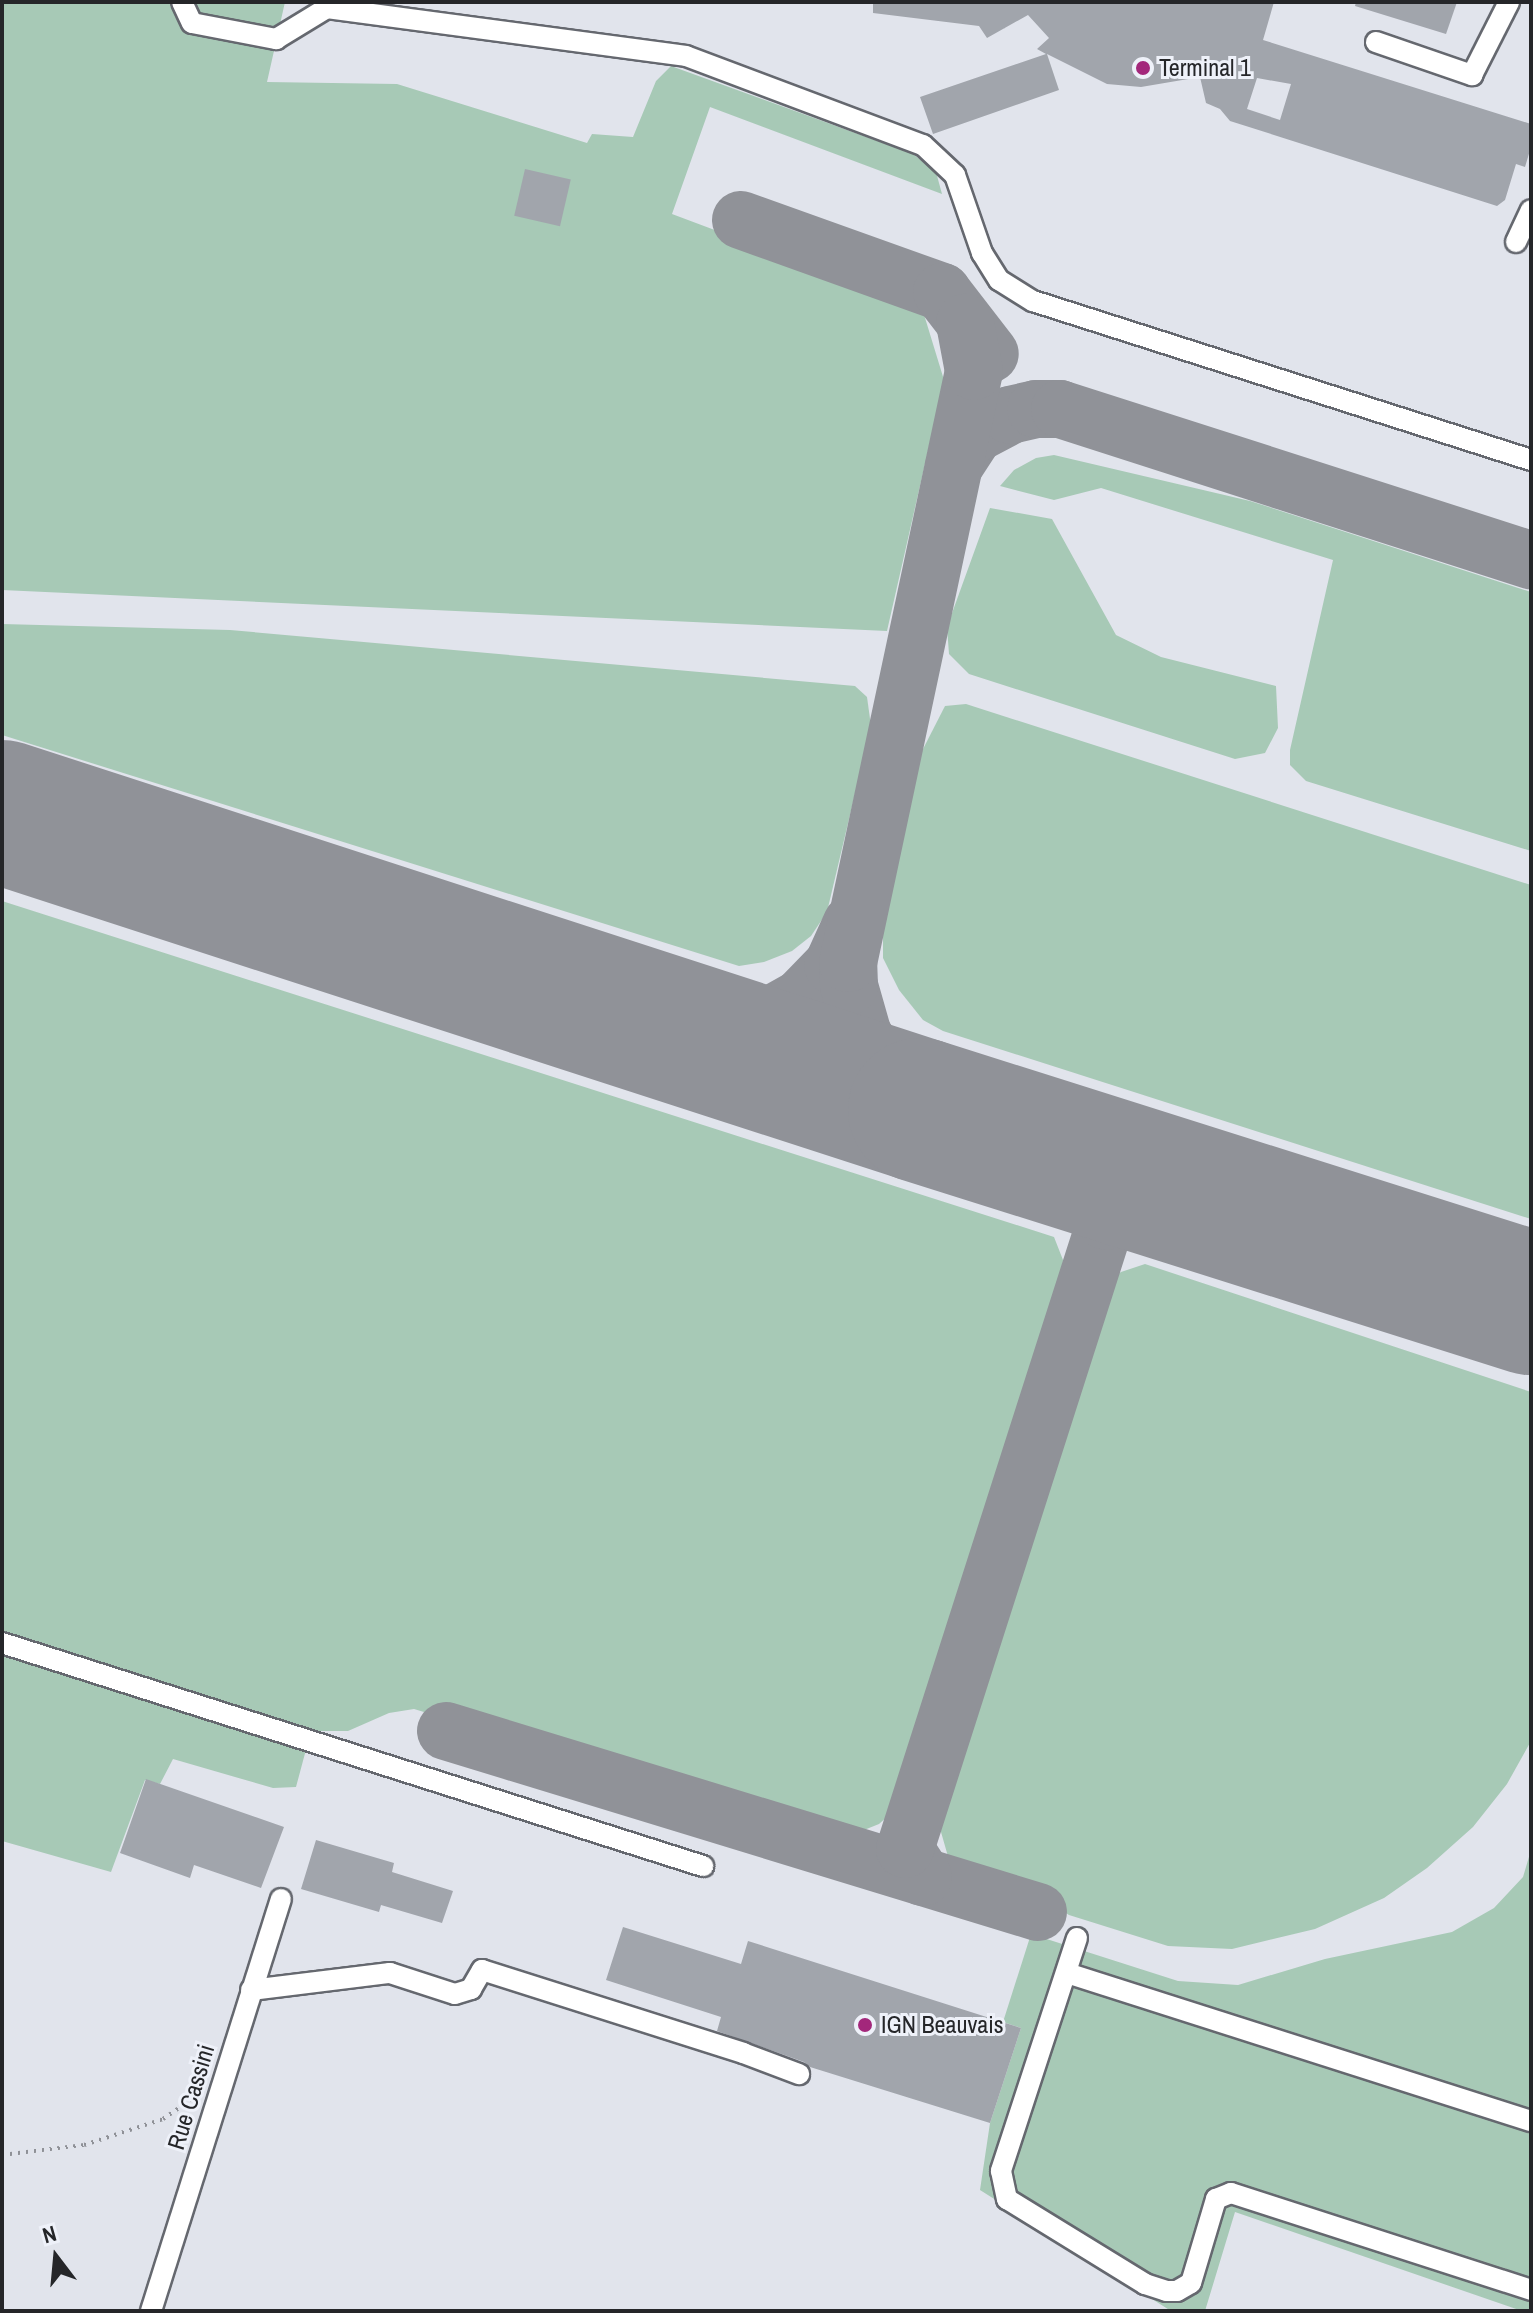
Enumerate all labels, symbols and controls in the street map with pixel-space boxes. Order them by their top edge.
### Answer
place label: Terminal 1 [1159,54,1251,82]
marker: Terminal 1 [1134,59,1152,77]
place label: IGN Beauvais [881,2011,1004,2039]
marker: IGN Beauvais [856,2016,874,2034]
street label: Rue Cassini [161,2041,221,2153]
north arrow [16,2217,96,2297]
text: N [39,2218,60,2250]

